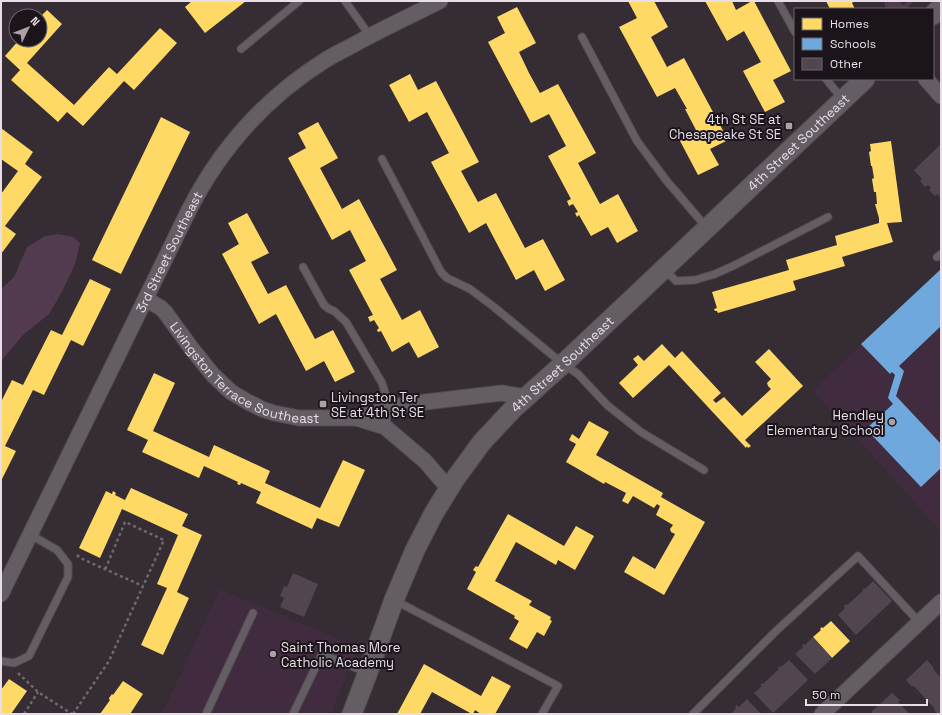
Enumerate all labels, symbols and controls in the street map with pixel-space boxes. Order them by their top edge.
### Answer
north arrow [8,8,48,48]
legend [794,8,934,80]
text: N [28,14,43,29]
text: Homes [830,16,869,32]
text: Schools [830,36,876,52]
text: Other [830,56,863,72]
street label: 4th Street Southeast [744,90,853,195]
place label: 4th St SE at Chesapeake St SE [669,111,781,143]
marker: 4th St SE at Chesapeake St SE [784,121,794,131]
street label: 3rd Street Southeast [132,188,206,316]
street label: 4th Street Southeast [507,312,618,416]
street label: Livingston Terrace Southeast [166,319,319,427]
place label: Livingston Ter SE at 4th St SE [331,389,424,421]
marker: Livingston Ter SE at 4th St SE [318,399,328,409]
place label: Hendley Elementary School [767,407,884,439]
marker: Hendley Elementary School [887,417,897,427]
place label: Saint Thomas More Catholic Academy [281,639,401,671]
marker: Saint Thomas More Catholic Academy [268,649,278,659]
scale bar [806,681,927,707]
text: 50 m [812,687,840,703]

